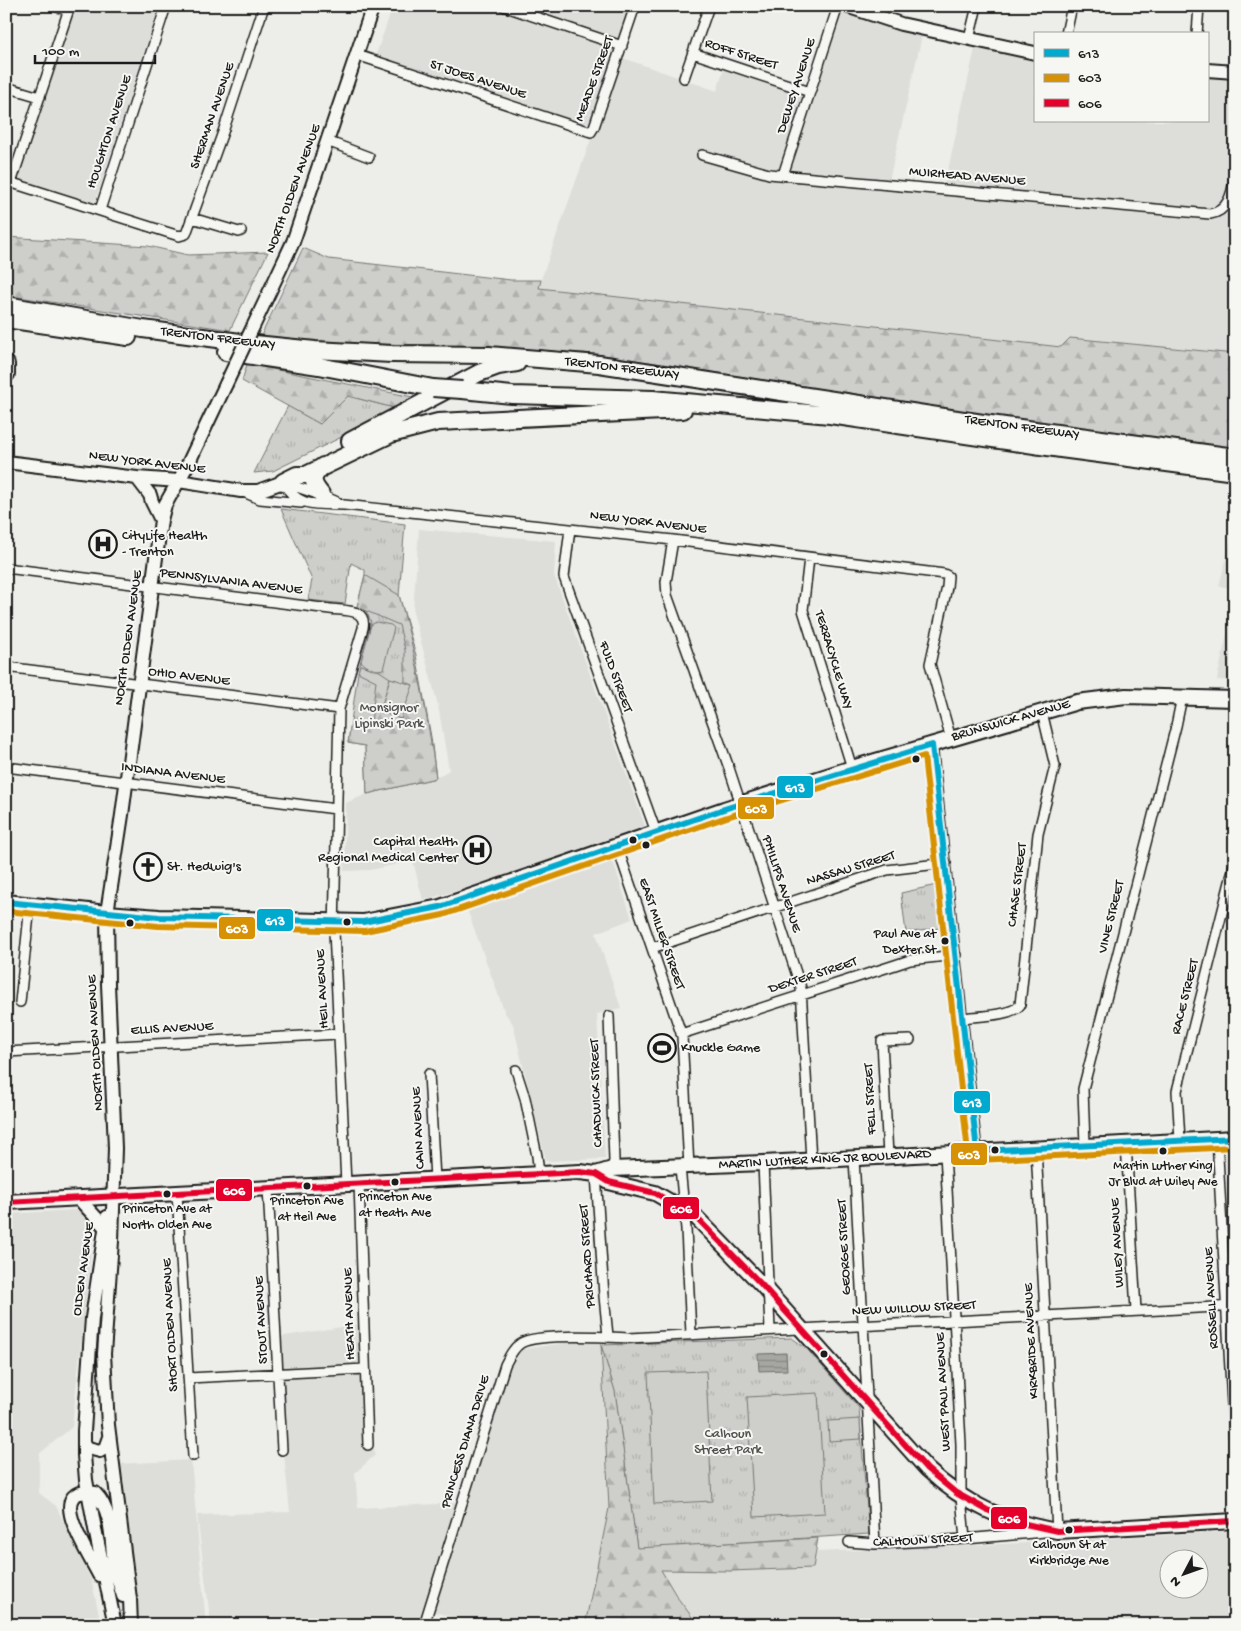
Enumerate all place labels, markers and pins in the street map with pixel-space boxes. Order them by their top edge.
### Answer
place label: CityLife Health - Trenton [122,528,208,561]
hospital icon: CityLife Health - Trenton [88,529,118,559]
unlabelled marker [911,754,921,764]
place label: Capital Health Regional Medical Center [318,834,459,867]
hospital icon: Capital Health Regional Medical Center [462,835,492,865]
unlabelled marker [628,835,638,845]
unlabelled marker [641,840,651,850]
church icon: St. Hedwig's [133,852,163,882]
place label: St. Hedwig's [167,859,242,876]
unlabelled marker [342,917,352,927]
unlabelled marker [125,918,135,928]
place label: Paul Ave at Dexter St [873,927,938,958]
marker: Paul Ave at Dexter St [940,936,950,946]
sports icon: Knuckle Game [647,1033,677,1063]
place label: Knuckle Game [681,1040,761,1057]
unlabelled marker [990,1145,1000,1155]
marker: Martin Luther King Jr Blvd at Wiley Ave [1158,1146,1168,1156]
place label: Martin Luther King Jr Blvd at Wiley Ave [1108,1159,1218,1190]
marker: Princeton Ave at Heath Ave [390,1177,400,1187]
marker: Princeton Ave at Heil Ave [302,1181,312,1191]
marker: Princeton Ave at North Olden Ave [162,1189,172,1199]
place label: Princeton Ave at Heath Ave [357,1190,432,1221]
place label: Princeton Ave at Heil Ave [269,1194,344,1225]
place label: Princeton Ave at North Olden Ave [122,1202,213,1233]
unlabelled marker [819,1349,829,1359]
marker: Calhoun St at Kirkbridge Ave [1064,1525,1074,1535]
place label: Calhoun St at Kirkbridge Ave [1029,1538,1109,1569]

